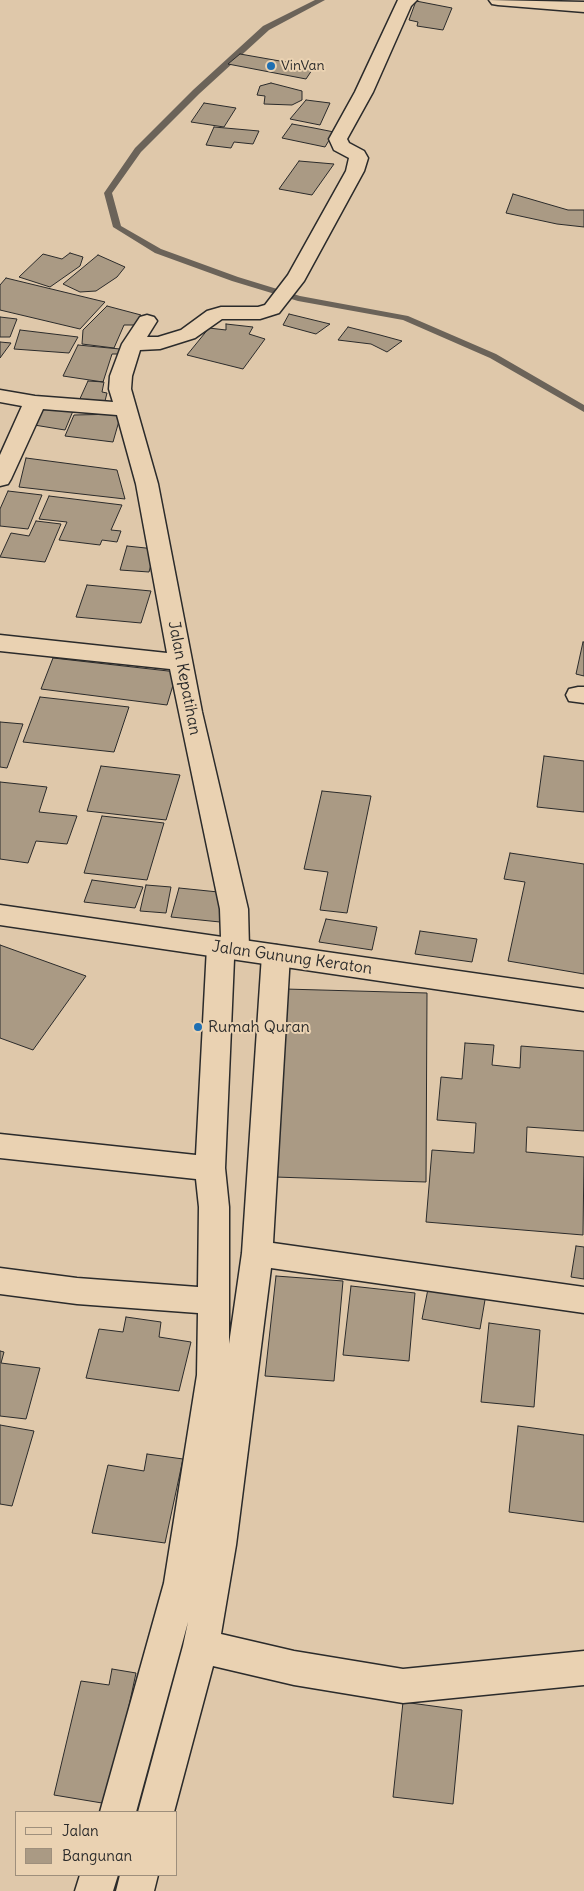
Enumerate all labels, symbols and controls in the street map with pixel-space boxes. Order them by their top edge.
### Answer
place label: VinVan [281,58,325,74]
marker: VinVan [265,60,277,72]
street label: Jalan Kepatihan [164,619,204,737]
street label: Jalan Gunung Keraton [211,937,373,979]
place label: Rumah Quran [208,1017,310,1037]
marker: Rumah Quran [192,1021,204,1033]
legend [15,1811,178,1876]
text: Jalan [62,1821,99,1840]
text: Bangunan [62,1846,132,1865]

